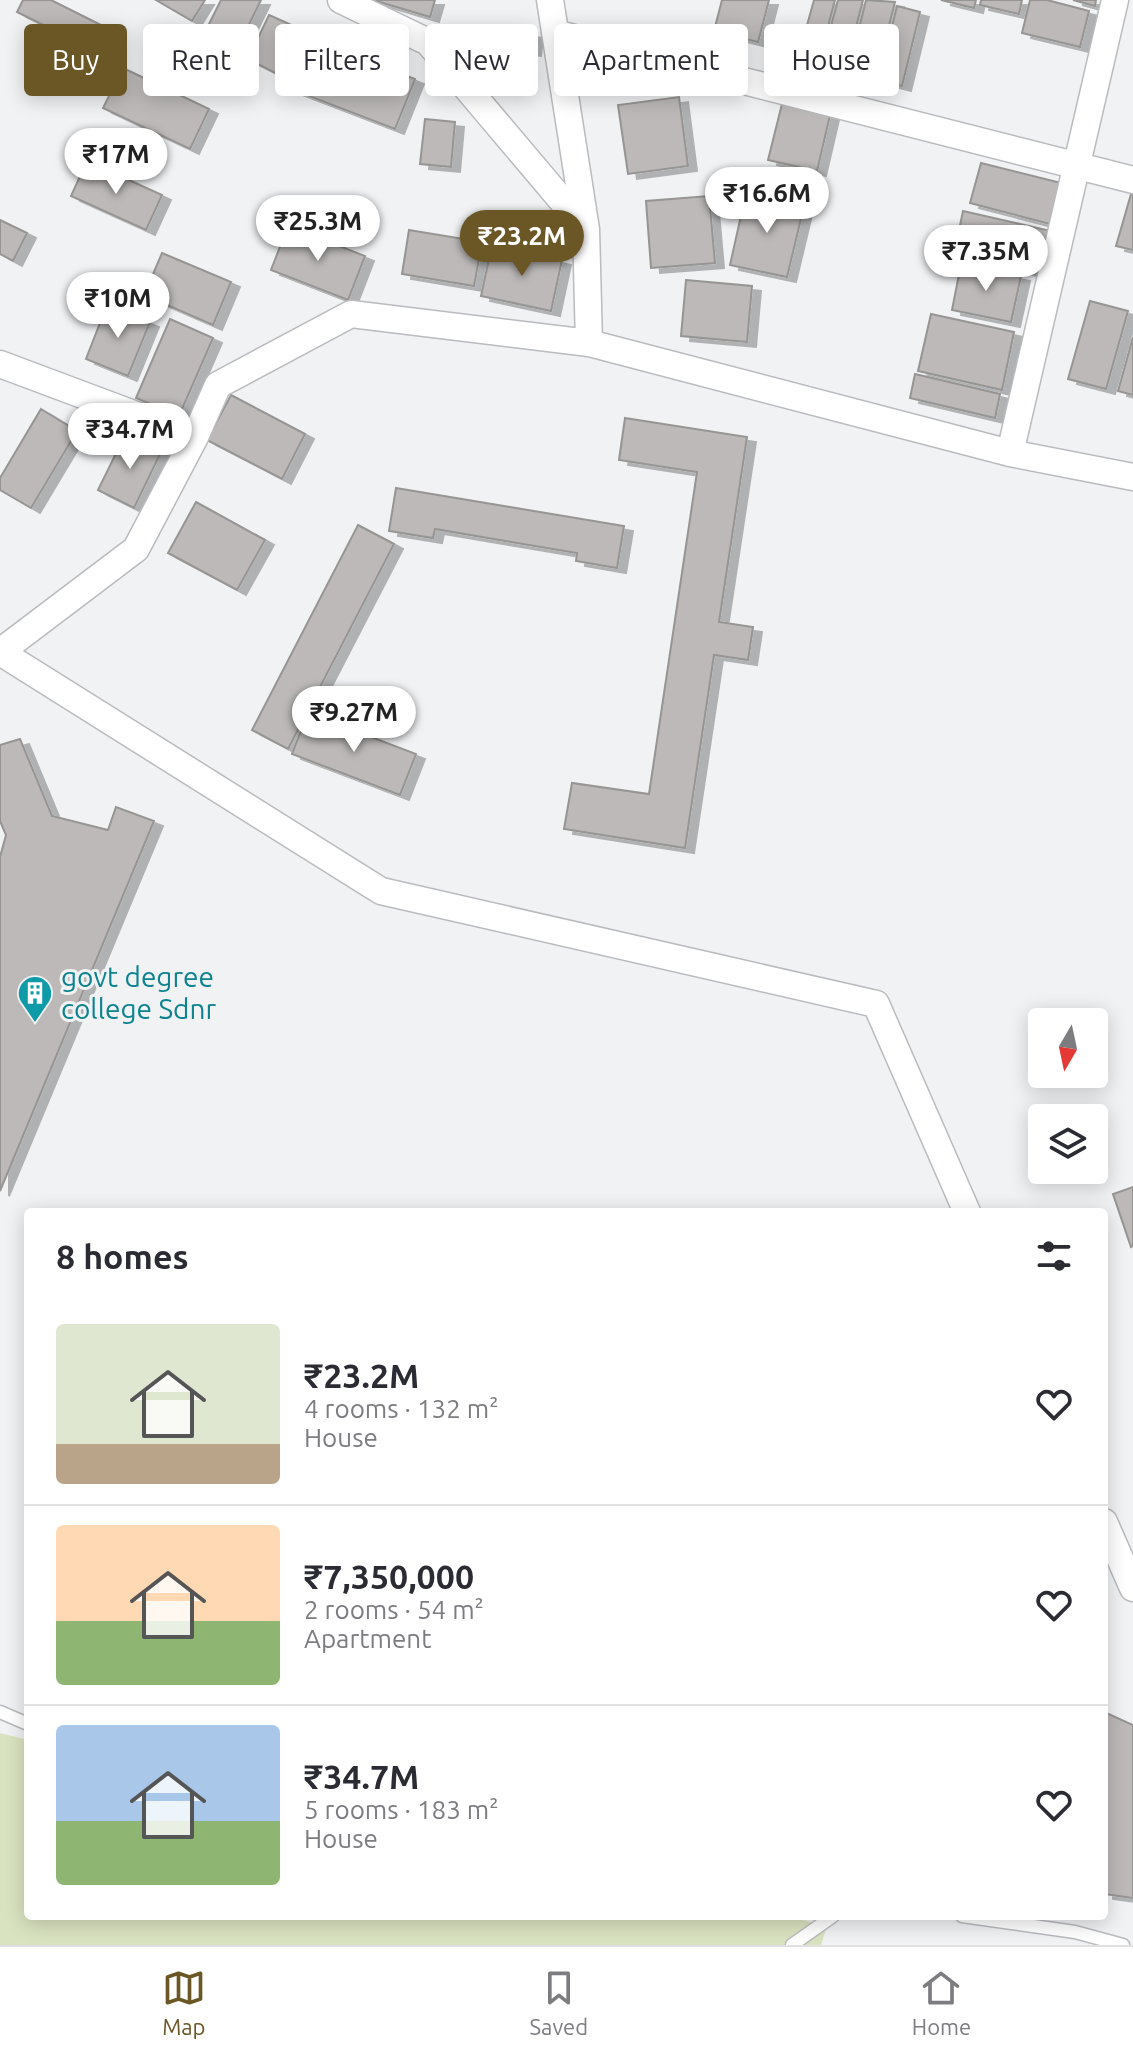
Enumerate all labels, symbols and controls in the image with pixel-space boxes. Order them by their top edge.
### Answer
chip: Buy [24,24,127,96]
chip: Rent [143,24,259,96]
chip: Filters [275,24,409,96]
chip: New [425,24,538,96]
chip: Apartment [554,24,748,96]
chip: House [764,24,899,96]
pin: ₹17M [69,128,163,196]
text: ₹17M [82,139,150,168]
pin: ₹16.6M [702,167,832,235]
text: ₹16.6M [723,178,811,207]
pin: ₹25.3M [253,195,383,263]
text: ₹25.3M [274,206,362,235]
pin: ₹23.2M [457,210,587,278]
text: ₹23.2M [478,221,566,250]
pin: ₹7.35M [921,225,1051,293]
text: ₹7.35M [942,236,1030,265]
pin: ₹10M [71,272,165,340]
text: ₹10M [84,283,152,312]
pin: ₹34.7M [65,403,195,471]
text: ₹34.7M [86,414,174,443]
pin: ₹9.27M [289,686,419,754]
text: ₹9.27M [310,697,398,726]
place label: govt degree college Sdnr [61,961,216,1024]
building icon: govt degree college Sdnr [16,974,54,1024]
north arrow [1028,1008,1108,1088]
map controls [1028,1008,1108,1184]
button: layers [1028,1104,1108,1184]
icon: filters [1032,1234,1076,1278]
text: 8 homes [56,1237,189,1275]
icon: home [120,1356,216,1452]
text: ₹23.2M [304,1356,419,1394]
icon: heart [1032,1382,1076,1426]
text: 4 rooms · 132 m² [304,1394,499,1423]
text: House [304,1423,378,1452]
icon: home [120,1557,216,1653]
text: ₹7,350,000 [304,1557,474,1595]
icon: heart [1032,1583,1076,1627]
text: 2 rooms · 54 m² [304,1595,484,1624]
text: Apartment [304,1624,431,1653]
icon: home [120,1757,216,1853]
text: ₹34.7M [304,1757,419,1795]
icon: heart [1032,1783,1076,1827]
text: 5 rooms · 183 m² [304,1795,499,1824]
text: House [304,1824,378,1853]
tab: Map [162,1966,206,2039]
tab: Saved [530,1966,588,2039]
tab: Home [912,1966,971,2039]

